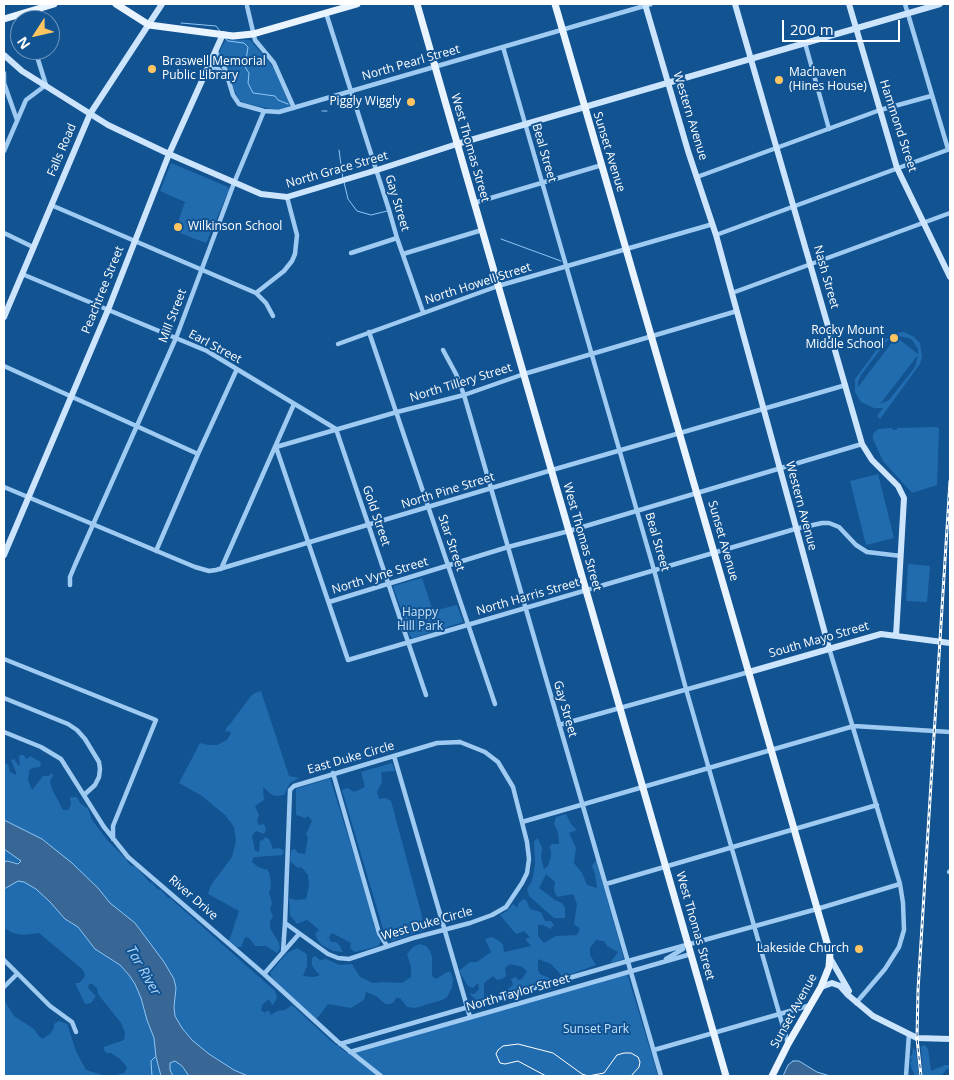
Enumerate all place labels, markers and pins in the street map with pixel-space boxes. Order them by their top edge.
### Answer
place label: Braswell Memorial Public Library [162,55,266,83]
marker: Braswell Memorial Public Library [146,63,158,75]
place label: Machaven (Hines House) [789,66,867,94]
marker: Machaven (Hines House) [773,74,785,86]
place label: Piggly Wiggly [329,95,401,109]
marker: Piggly Wiggly [405,96,417,108]
place label: Wilkinson School [188,220,282,234]
marker: Wilkinson School [172,221,184,233]
place label: Rocky Mount Middle School [805,324,884,352]
marker: Rocky Mount Middle School [888,332,900,344]
place label: Lakeside Church [757,942,849,956]
marker: Lakeside Church [853,943,865,955]

